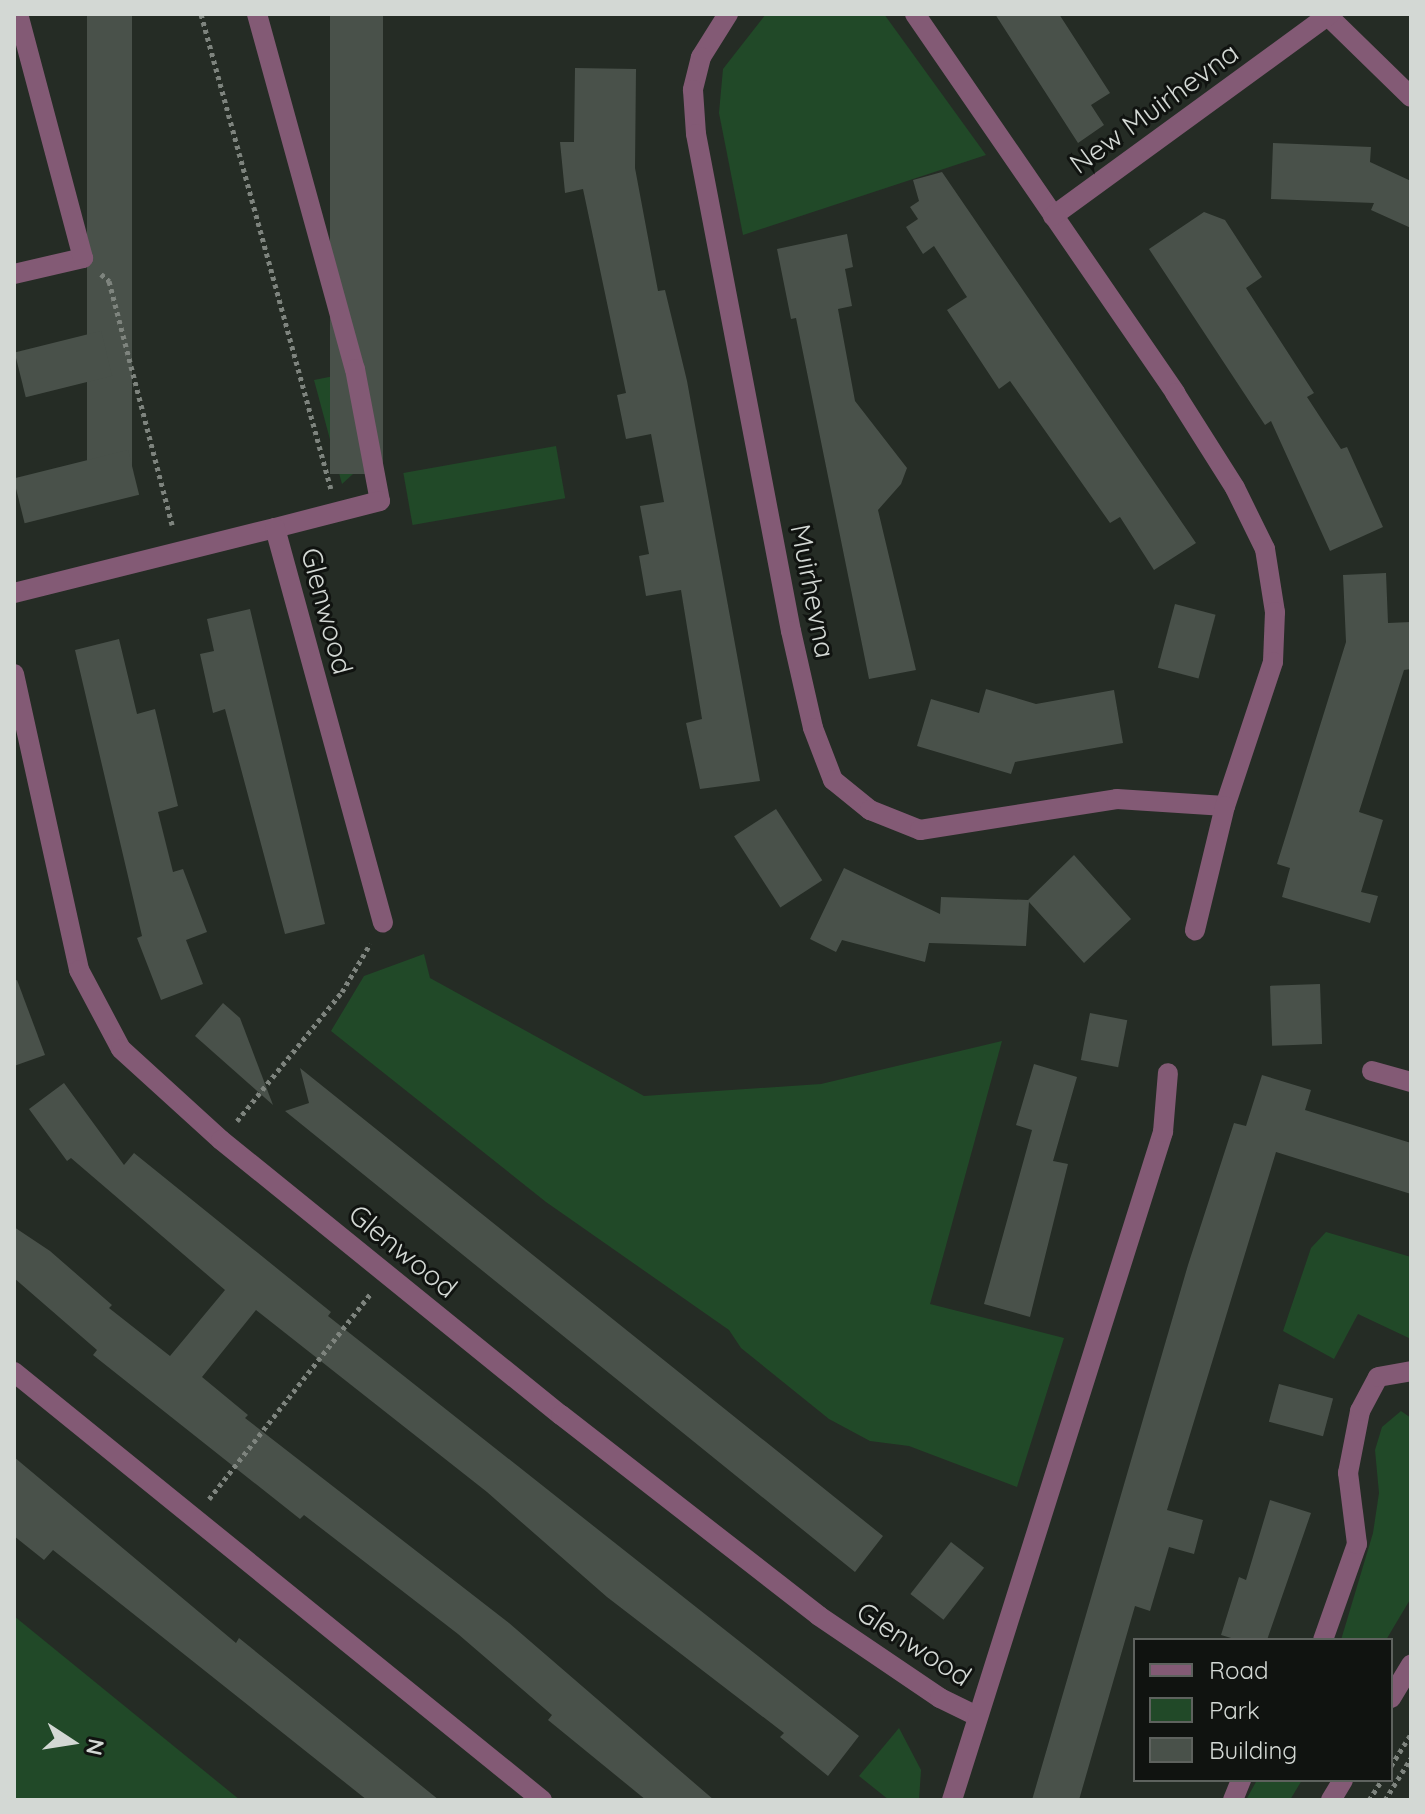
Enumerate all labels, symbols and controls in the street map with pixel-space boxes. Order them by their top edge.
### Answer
street label: New Muirhevna [1063,36,1245,180]
street label: Muirhevna [784,521,842,661]
street label: Glenwood [294,544,360,678]
street label: Glenwood [342,1197,464,1305]
street label: Glenwood [851,1595,977,1693]
legend [1133,1638,1393,1782]
text: Road [1209,1655,1269,1685]
text: Park [1209,1695,1260,1725]
north arrow [32,1702,112,1782]
text: Building [1209,1735,1297,1765]
text: N [80,1736,111,1758]

